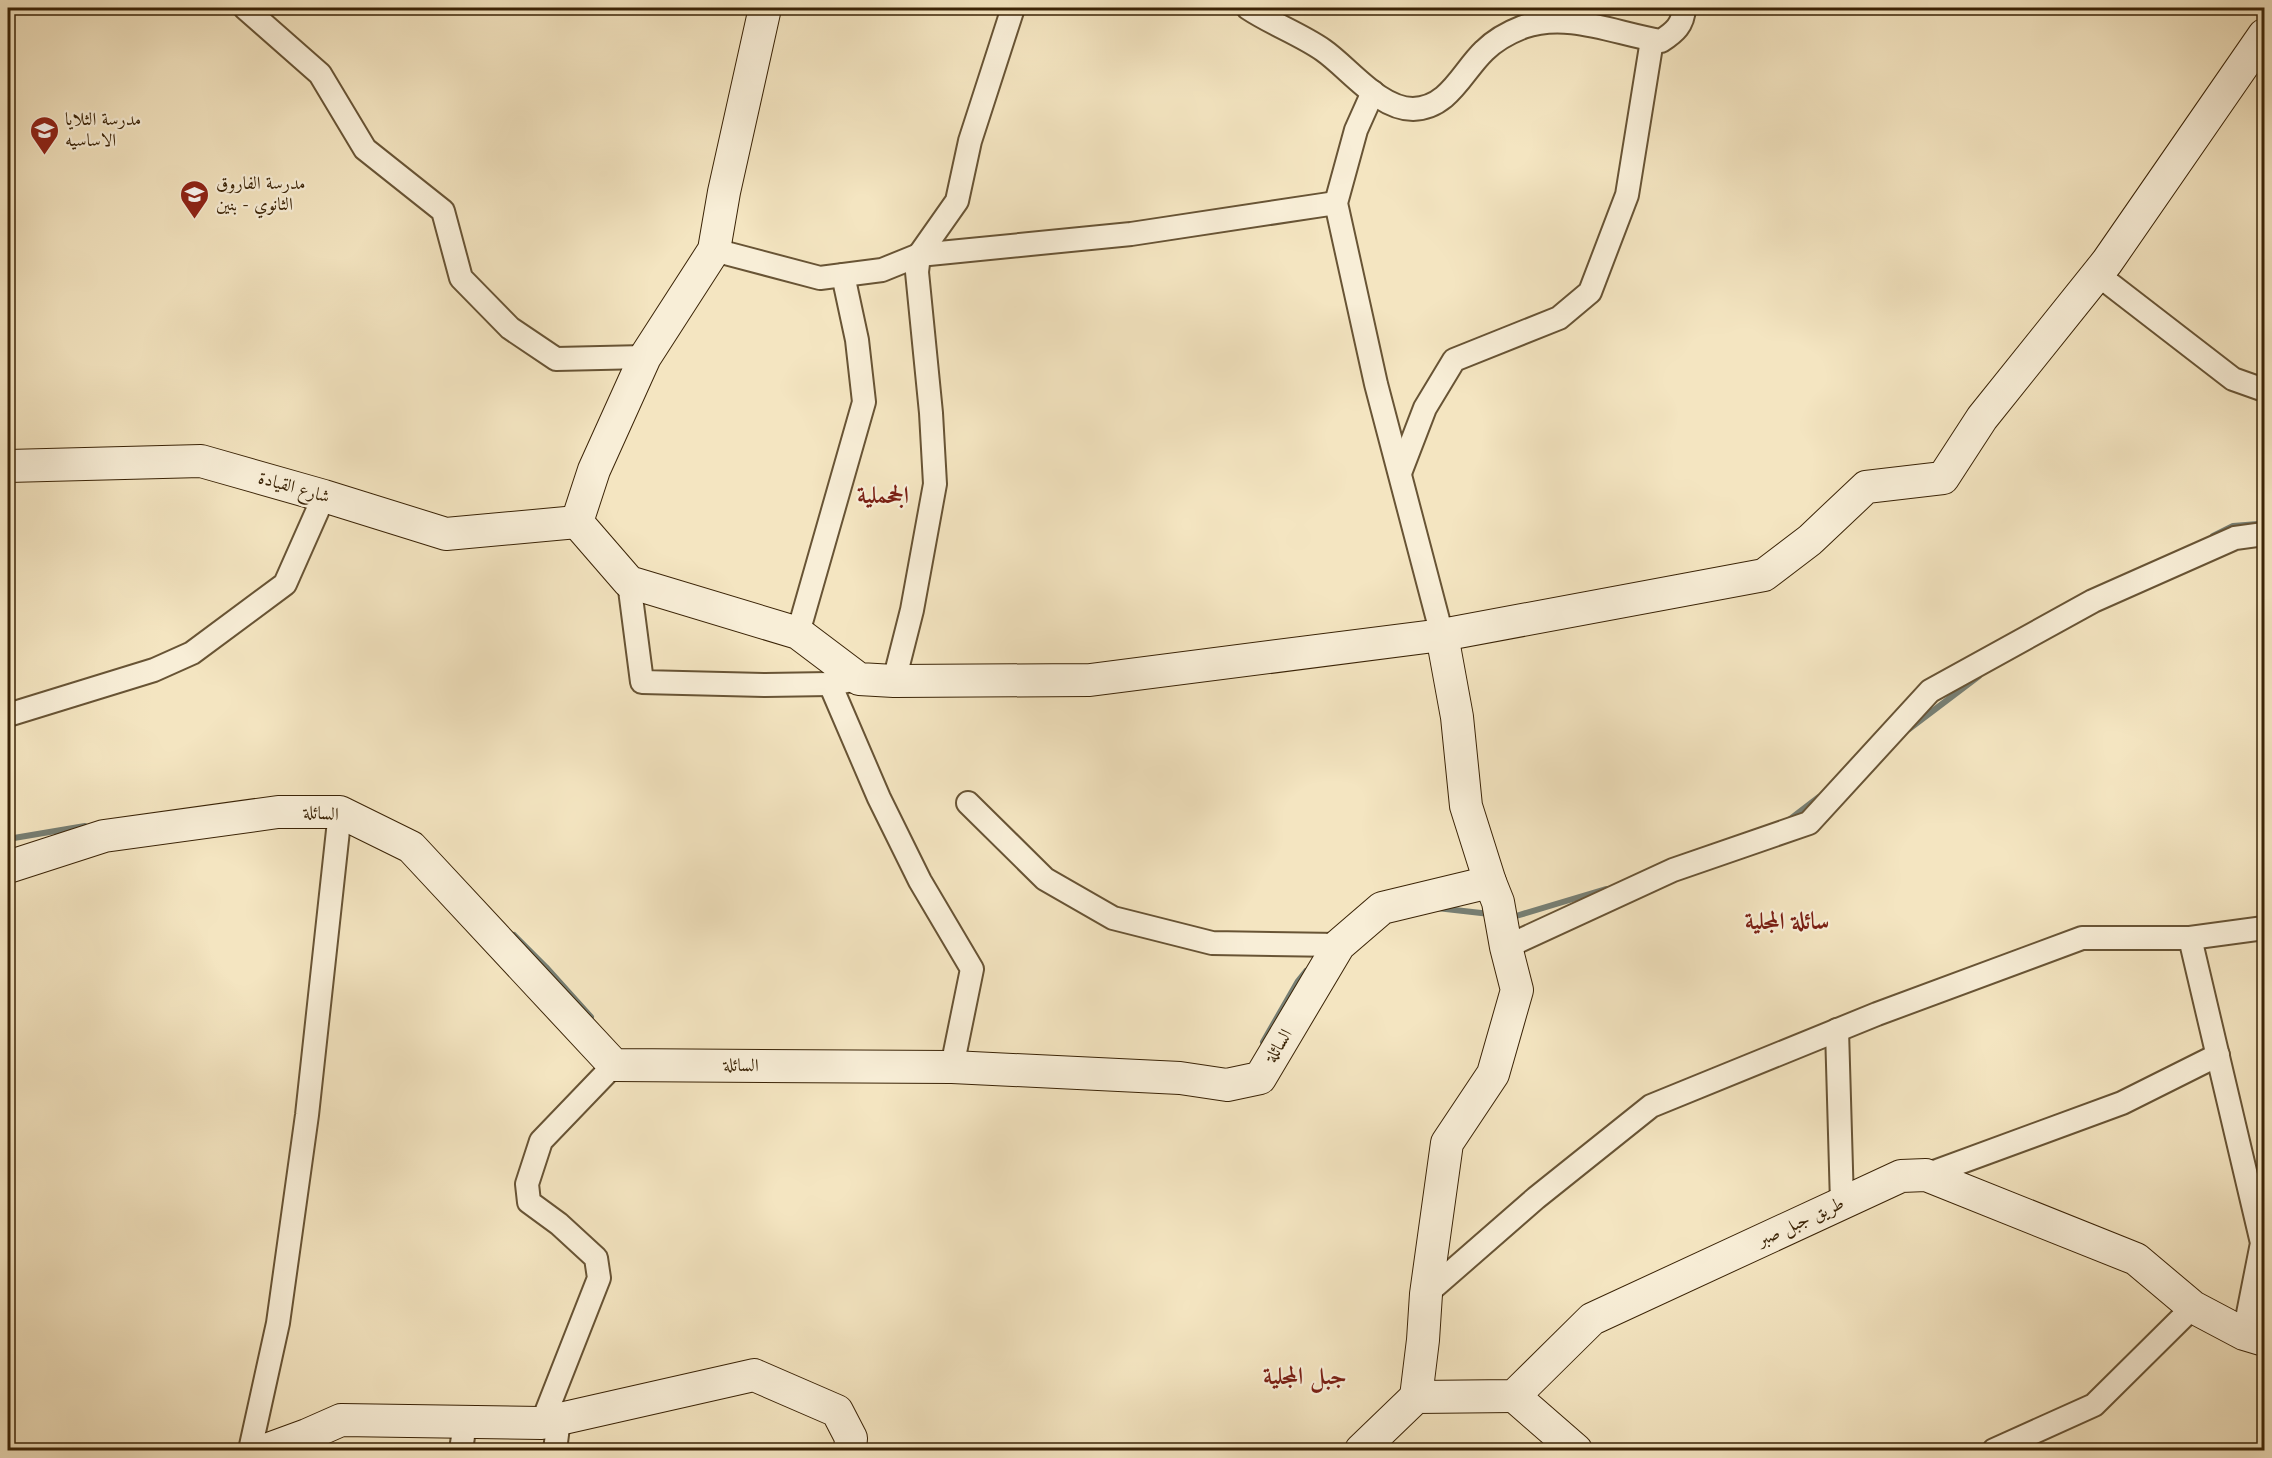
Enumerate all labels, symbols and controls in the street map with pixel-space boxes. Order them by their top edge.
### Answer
place label: مدرسة الثلايا الاساسيه [65,111,141,150]
school or university icon: مدرسة الثلايا الاساسيه [28,114,60,156]
place label: مدرسة الفاروق الثانوي - بنين [216,175,305,219]
school or university icon: مدرسة الفاروق الثانوي - بنين [179,178,211,220]
street label: شارع القيادة [255,469,332,512]
district label: الجحملية [857,484,909,509]
street label: السائلة [302,804,339,824]
district label: سائلة المجلية [1745,910,1829,935]
street label: السائلة [1262,1026,1296,1067]
street label: السائلة [722,1057,759,1075]
street label: طريق جبل صبر [1753,1194,1848,1253]
district label: جبل المجلية [1263,1365,1347,1393]

